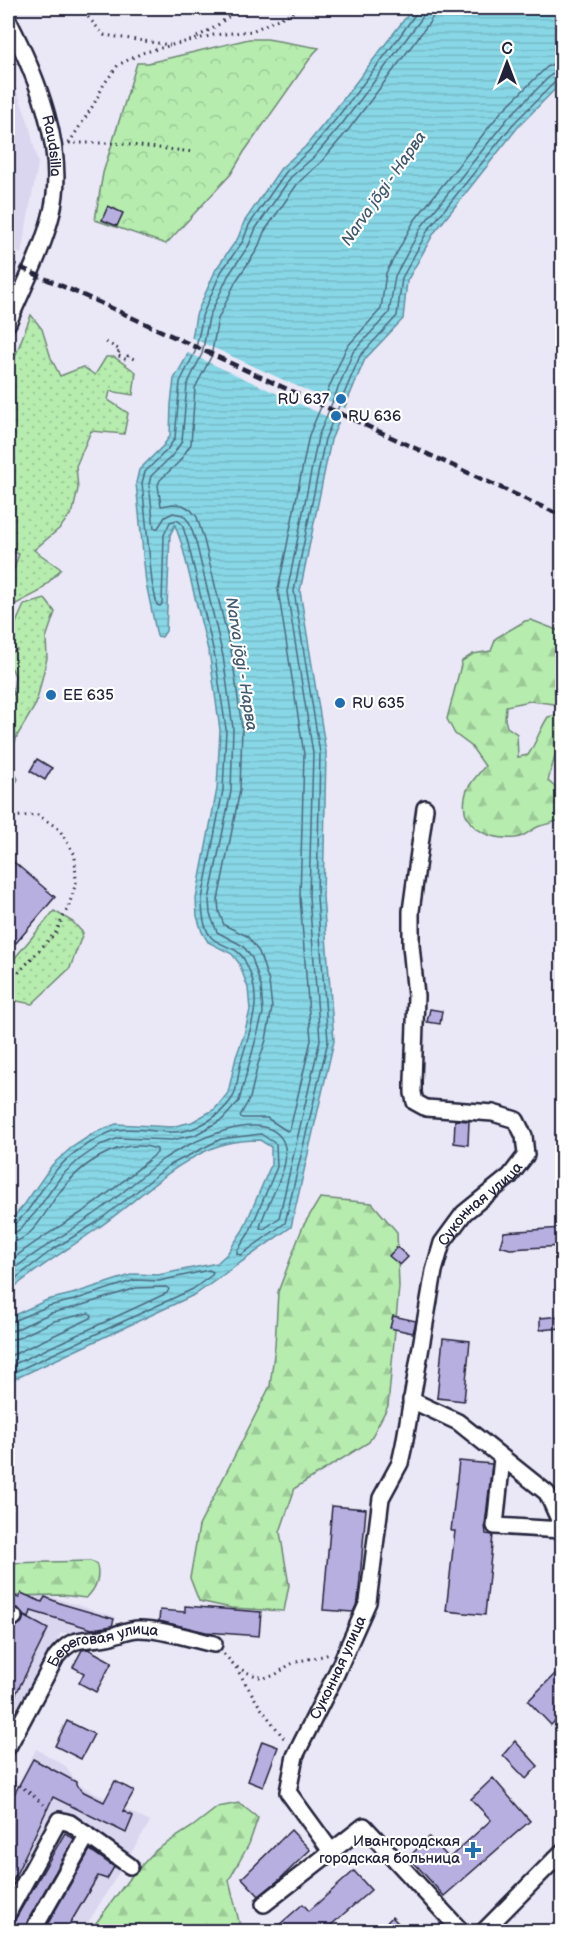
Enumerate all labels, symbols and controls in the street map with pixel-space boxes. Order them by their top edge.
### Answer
north arrow [477,33,537,93]
text: С [501,40,513,59]
street label: Raudsilla [38,113,65,177]
water label: Narva jõgi - Нарва [338,128,430,250]
place label: RU 637 [278,390,330,409]
marker: RU 637 [334,392,348,406]
place label: RU 636 [348,407,401,426]
marker: RU 636 [329,409,343,423]
water label: Narva jõgi - Нарва [221,596,261,732]
place label: EE 635 [63,686,114,705]
marker: EE 635 [44,688,58,702]
place label: RU 635 [352,694,405,713]
marker: RU 635 [333,696,347,710]
street label: Суконная улица [434,1158,527,1250]
street label: Суконная улица [305,1613,370,1723]
street label: Береговая улица [43,1619,160,1670]
place label: Ивангородская городская больница [319,1832,460,1868]
marker: Ивангородская городская больница [464,1841,482,1859]

